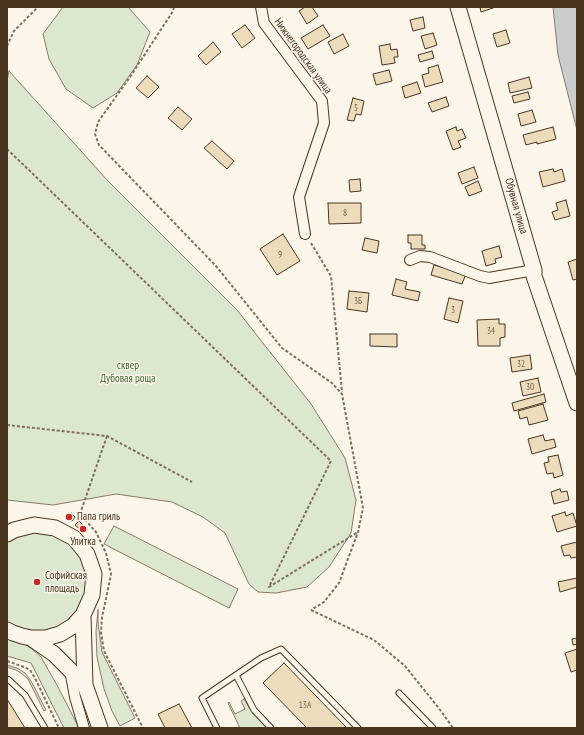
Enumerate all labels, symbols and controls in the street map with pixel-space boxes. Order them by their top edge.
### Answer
street label: Нижнегородская улица [271,16,335,96]
house number: 5 [354,103,358,113]
street label: Обувная улица [502,177,530,235]
house number: 8 [343,208,347,218]
house number: 9 [278,250,282,260]
house number: 3Б [354,296,362,306]
house number: 3 [451,305,455,315]
house number: 34 [487,326,495,336]
park label: сквер Дубовая роща [100,359,156,385]
house number: 32 [517,359,525,369]
house number: 30 [526,382,534,392]
place label: Папа гриль [77,510,120,524]
marker: Папа гриль [64,512,74,522]
marker: Улитка [78,524,88,534]
place label: Улитка [70,535,96,549]
place label: Софийская площадь [45,569,87,595]
marker: Софийская площадь [32,577,42,587]
house number: 13А [299,700,311,710]

